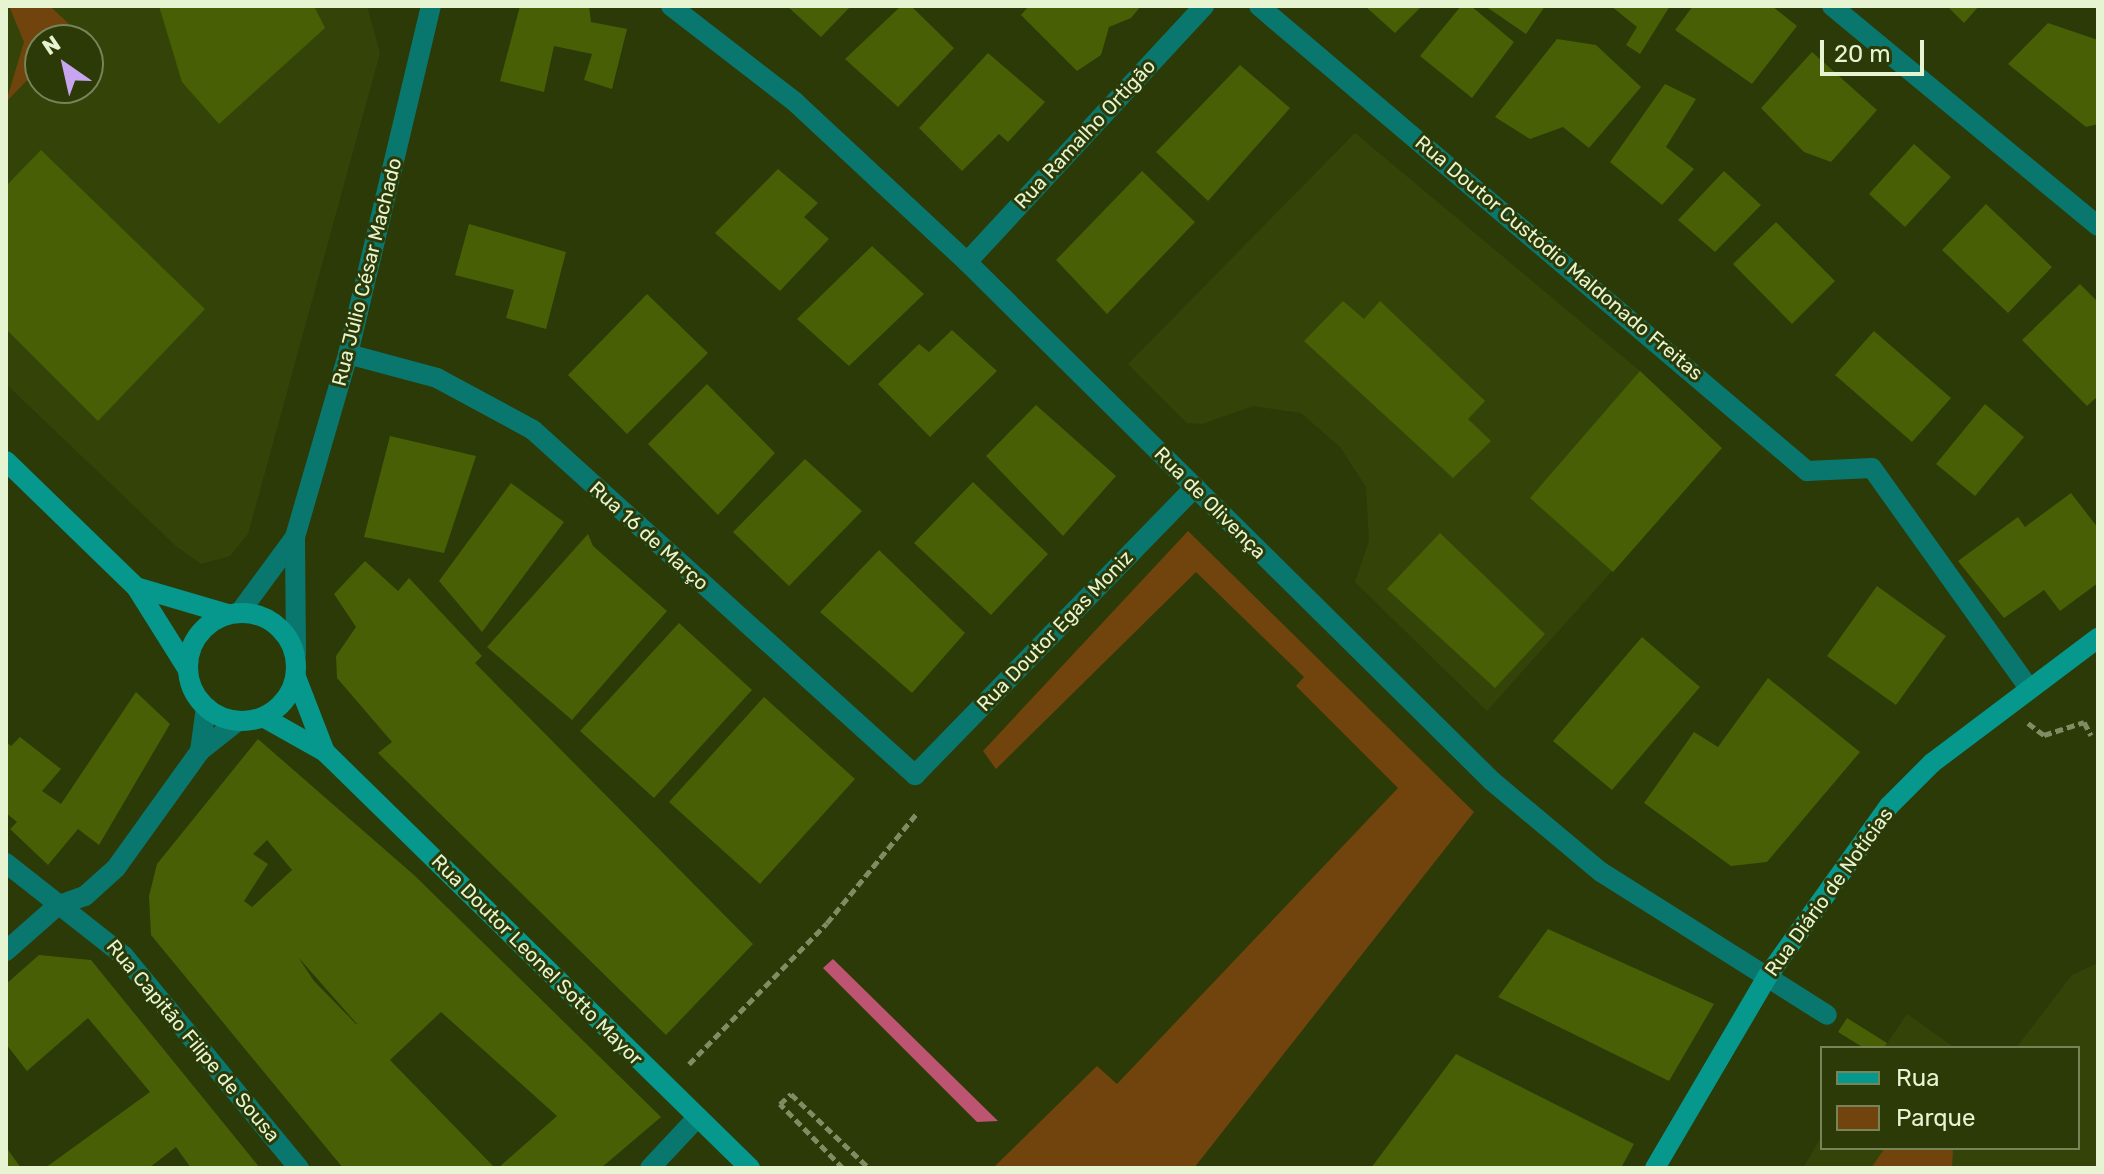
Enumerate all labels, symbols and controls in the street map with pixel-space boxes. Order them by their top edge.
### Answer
north arrow [24,24,104,104]
scale bar [1824,24,1928,74]
text: N [37,30,66,61]
text: 20 m [1834,40,1891,68]
street label: Rua Ramalho Ortigão [1009,54,1161,214]
street label: Rua Doutor Custódio Maldonado Freitas [1410,130,1708,386]
street label: Rua Júlio César Machado [327,155,407,389]
street label: Rua de Olivença [1149,442,1271,564]
street label: Rua 16 de Março [585,476,713,596]
street label: Rua Doutor Egas Moniz [972,545,1138,717]
street label: Rua Diário de Notícias [1760,803,1898,981]
street label: Rua Doutor Leonel Sotto Mayor [426,849,648,1071]
street label: Rua Capitão Filipe de Sousa [101,935,285,1147]
legend [1820,1046,2080,1150]
text: Rua [1896,1064,1939,1092]
text: Parque [1896,1104,1975,1132]

